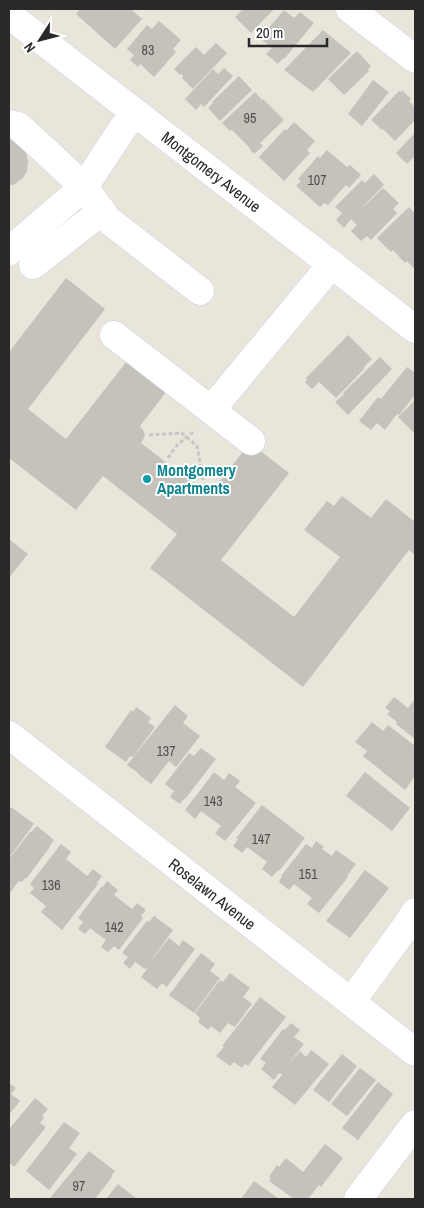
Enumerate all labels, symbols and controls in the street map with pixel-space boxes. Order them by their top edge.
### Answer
north arrow [15,15,65,65]
scale bar [249,15,326,47]
text: 20 m [256,22,283,43]
text: N [20,39,39,56]
house number: 83 [142,41,154,59]
house number: 95 [244,109,256,127]
street label: Montgomery Avenue [157,126,266,217]
house number: 107 [307,171,327,189]
place label: Montgomery Apartments [157,459,236,499]
marker: Montgomery Apartments [141,473,153,485]
house number: 137 [156,742,176,760]
house number: 143 [203,792,223,810]
house number: 147 [251,830,271,848]
street label: Roselawn Avenue [164,853,260,935]
house number: 151 [298,865,318,883]
house number: 136 [41,876,61,894]
house number: 142 [104,918,124,936]
house number: 97 [73,1177,85,1195]

